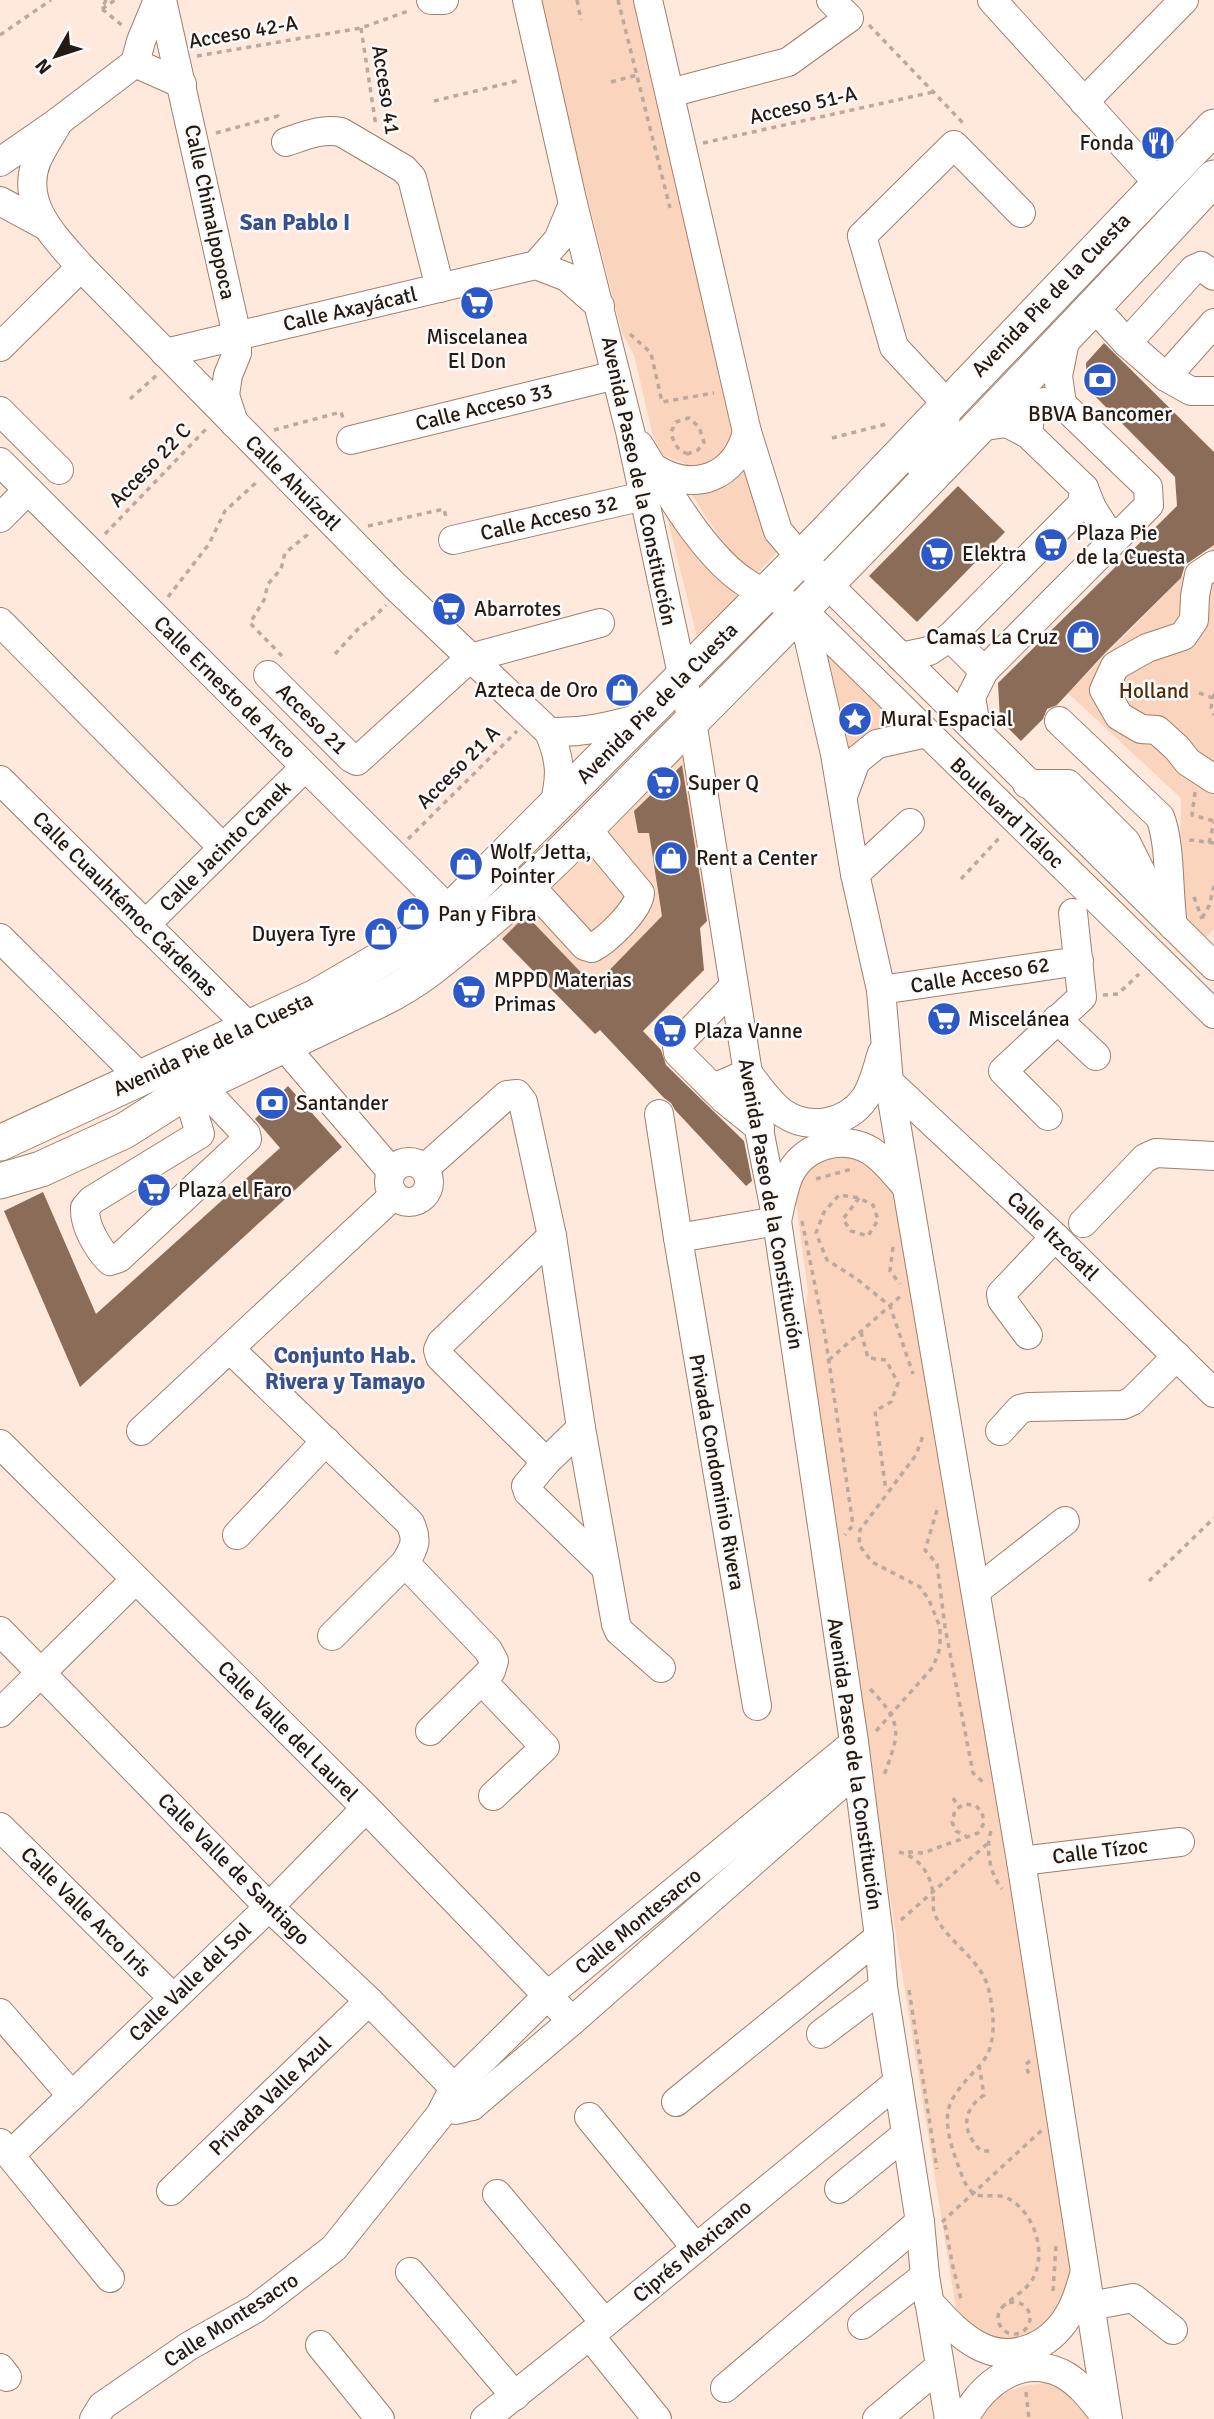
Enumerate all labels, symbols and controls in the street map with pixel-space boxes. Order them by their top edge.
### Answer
street label: Acceso 42-A [186,10,300,54]
north arrow [21,21,91,91]
street label: Acceso 41 [366,43,406,137]
text: N [30,53,57,79]
street label: Acceso 51-A [747,80,859,130]
street label: Calle Chimalpopoca [179,122,241,302]
restaurant icon: Fonda [1139,124,1177,162]
place label: Fonda [1079,130,1134,156]
district label: San Pablo I [240,208,350,237]
street label: Avenida Pie de la Cuesta [966,208,1136,382]
street label: Calle Axayácatl [280,281,420,337]
supermarket icon: Miscelanea El Don [458,284,496,322]
place label: Miscelanea El Don [426,324,528,374]
street label: Avenida Paseo de la Constitución [596,334,682,628]
bank icon: BBVA Bancomer [1081,361,1119,399]
street label: Calle Acceso 33 [413,377,555,437]
place label: BBVA Bancomer [1028,401,1172,427]
street label: Acceso 22 C [103,417,197,513]
street label: Calle Ahuízotl [240,430,346,536]
street label: Calle Acceso 32 [478,490,620,546]
place label: Plaza Pie de la Cuesta [1076,520,1185,570]
supermarket icon: Plaza Pie de la Cuesta [1032,526,1070,564]
supermarket icon: Elektra [918,535,956,573]
place label: Elektra [962,541,1026,567]
supermarket icon: Abarrotes [430,590,468,628]
place label: Abarrotes [474,596,561,622]
street label: Calle Ernesto de Arco [148,610,302,764]
street label: Avenida Pie de la Cuesta [571,617,743,789]
shop icon: Camas La Cruz [1064,618,1102,656]
place label: Camas La Cruz [926,624,1058,650]
shop icon: Azteca de Oro [603,671,641,709]
place label: Azteca de Oro [475,677,598,703]
street label: Acceso 21 [271,678,353,760]
park label: Holland [1119,678,1189,704]
place icon: Mural Espacial [836,700,874,738]
place label: Mural Espacial [880,706,1013,732]
street label: Acceso 21 A [411,720,505,814]
street label: Boulevard Tláloc [944,752,1070,874]
supermarket icon: Super Q [644,764,682,802]
place label: Super Q [688,770,759,796]
street label: Calle Jacinto Canek [154,775,296,917]
street label: Calle Cuauhtémoc Cárdenas [27,806,223,1002]
place label: Wolf, Jetta, Pointer [490,839,592,889]
shop icon: Rent a Center [652,839,690,877]
shop icon: Wolf, Jetta, Pointer [447,845,485,883]
place label: Rent a Center [696,845,818,871]
shop icon: Pan y Fibra [394,895,432,933]
place label: Pan y Fibra [438,901,537,927]
shop icon: Duyera Tyre [362,915,400,953]
place label: Duyera Tyre [251,921,356,947]
street label: Calle Acceso 62 [909,951,1051,999]
place label: MPPD Materias Primas [494,967,632,1017]
supermarket icon: MPPD Materias Primas [450,973,488,1011]
street label: Avenida Pie de la Cuesta [109,986,317,1102]
supermarket icon: Miscelánea [925,1000,963,1038]
place label: Miscelánea [968,1006,1070,1032]
supermarket icon: Plaza Vanne [651,1012,689,1050]
place label: Plaza Vanne [694,1018,803,1044]
street label: Avenida Paseo de la Constitución [733,1056,809,1352]
bank icon: Santander [253,1084,291,1122]
place label: Santander [296,1090,389,1116]
supermarket icon: Plaza el Faro [135,1171,173,1209]
place label: Plaza el Faro [178,1177,292,1203]
street label: Calle Itzcóatl [1002,1186,1104,1286]
district label: Conjunto Hab. Rivera y Tamayo [265,1341,425,1396]
street label: Privada Condominio Rivera [683,1352,751,1592]
street label: Avenida Paseo de la Constitución [822,1616,888,1912]
street label: Calle Valle del Laurel [212,1655,364,1807]
street label: Calle Valle de Santiago [152,1787,316,1951]
street label: Calle Tízoc [1051,1832,1149,1870]
street label: Calle Valle Arco Iris [15,1841,157,1983]
street label: Calle Montesacro [570,1862,706,1980]
street label: Calle Valle del Sol [123,1917,257,2047]
street label: Privada Valle Azul [203,2031,337,2161]
street label: Ciprés Mexicano [627,2194,757,2308]
street label: Calle Montesacro [159,2267,303,2373]

